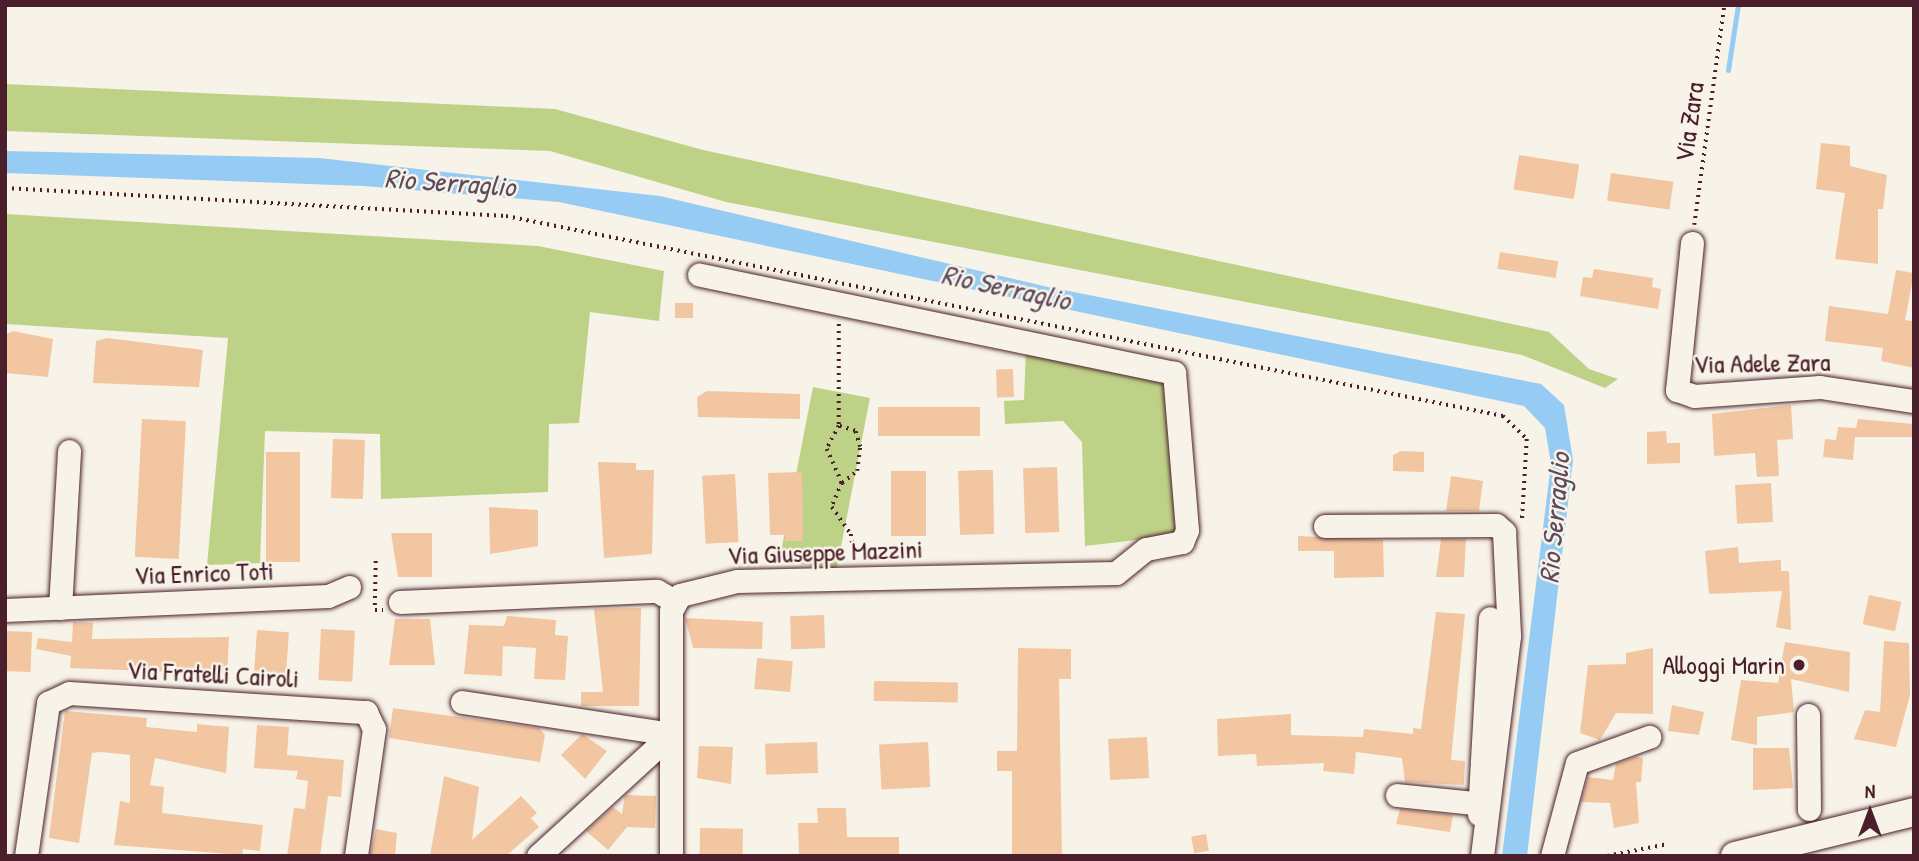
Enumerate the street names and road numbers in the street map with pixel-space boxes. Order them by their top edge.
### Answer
street label: Via Zara [1668,80,1710,164]
street label: Via Adele Zara [1693,346,1831,380]
street label: Via Giuseppe Mazzini [727,533,923,571]
street label: Via Enrico Toti [134,555,274,591]
street label: Via Fratelli Cairoli [126,654,300,694]

